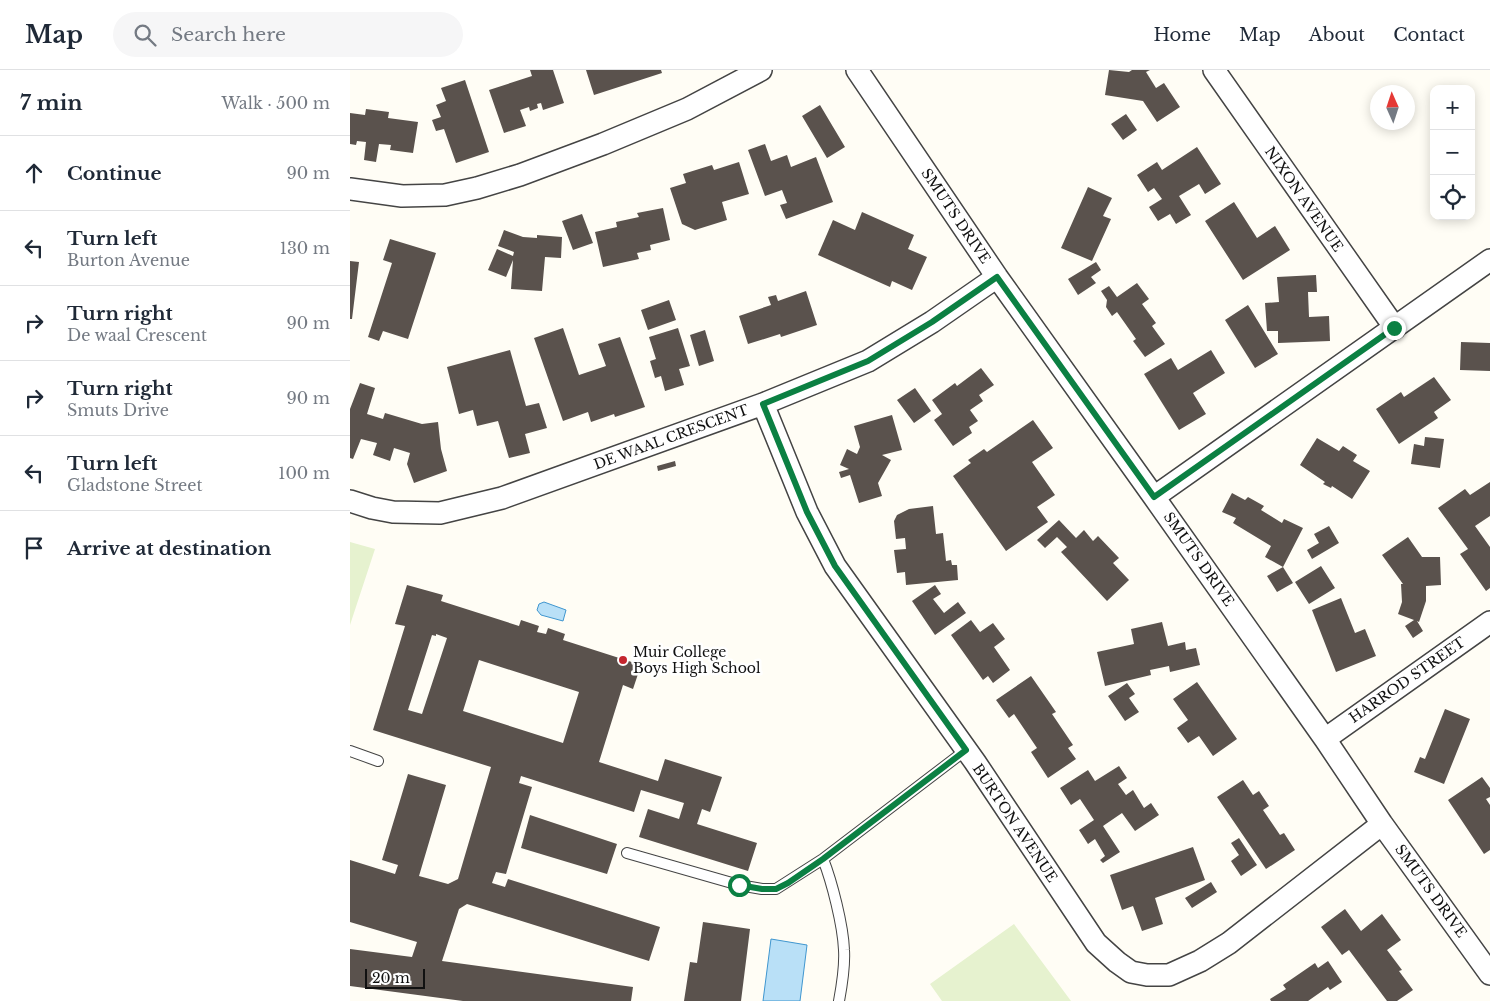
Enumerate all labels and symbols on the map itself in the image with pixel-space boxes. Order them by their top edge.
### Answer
north arrow [1370,85,1415,130]
street label: NIXON AVENUE [1261,143,1347,255]
street label: SMUTS DRIVE [918,165,994,267]
route end [1383,317,1406,340]
street label: DE WAAL CRESCENT [591,401,751,473]
street label: SMUTS DRIVE [1160,508,1238,610]
street label: HARROD STREET [1345,633,1469,727]
place label: Muir College Boys High School [633,643,761,677]
marker: Muir College Boys High School [617,654,629,666]
street label: BURTON AVENUE [969,760,1061,886]
street label: SMUTS DRIVE [1391,841,1471,941]
route start [728,874,751,897]
scale bar [365,966,425,989]

